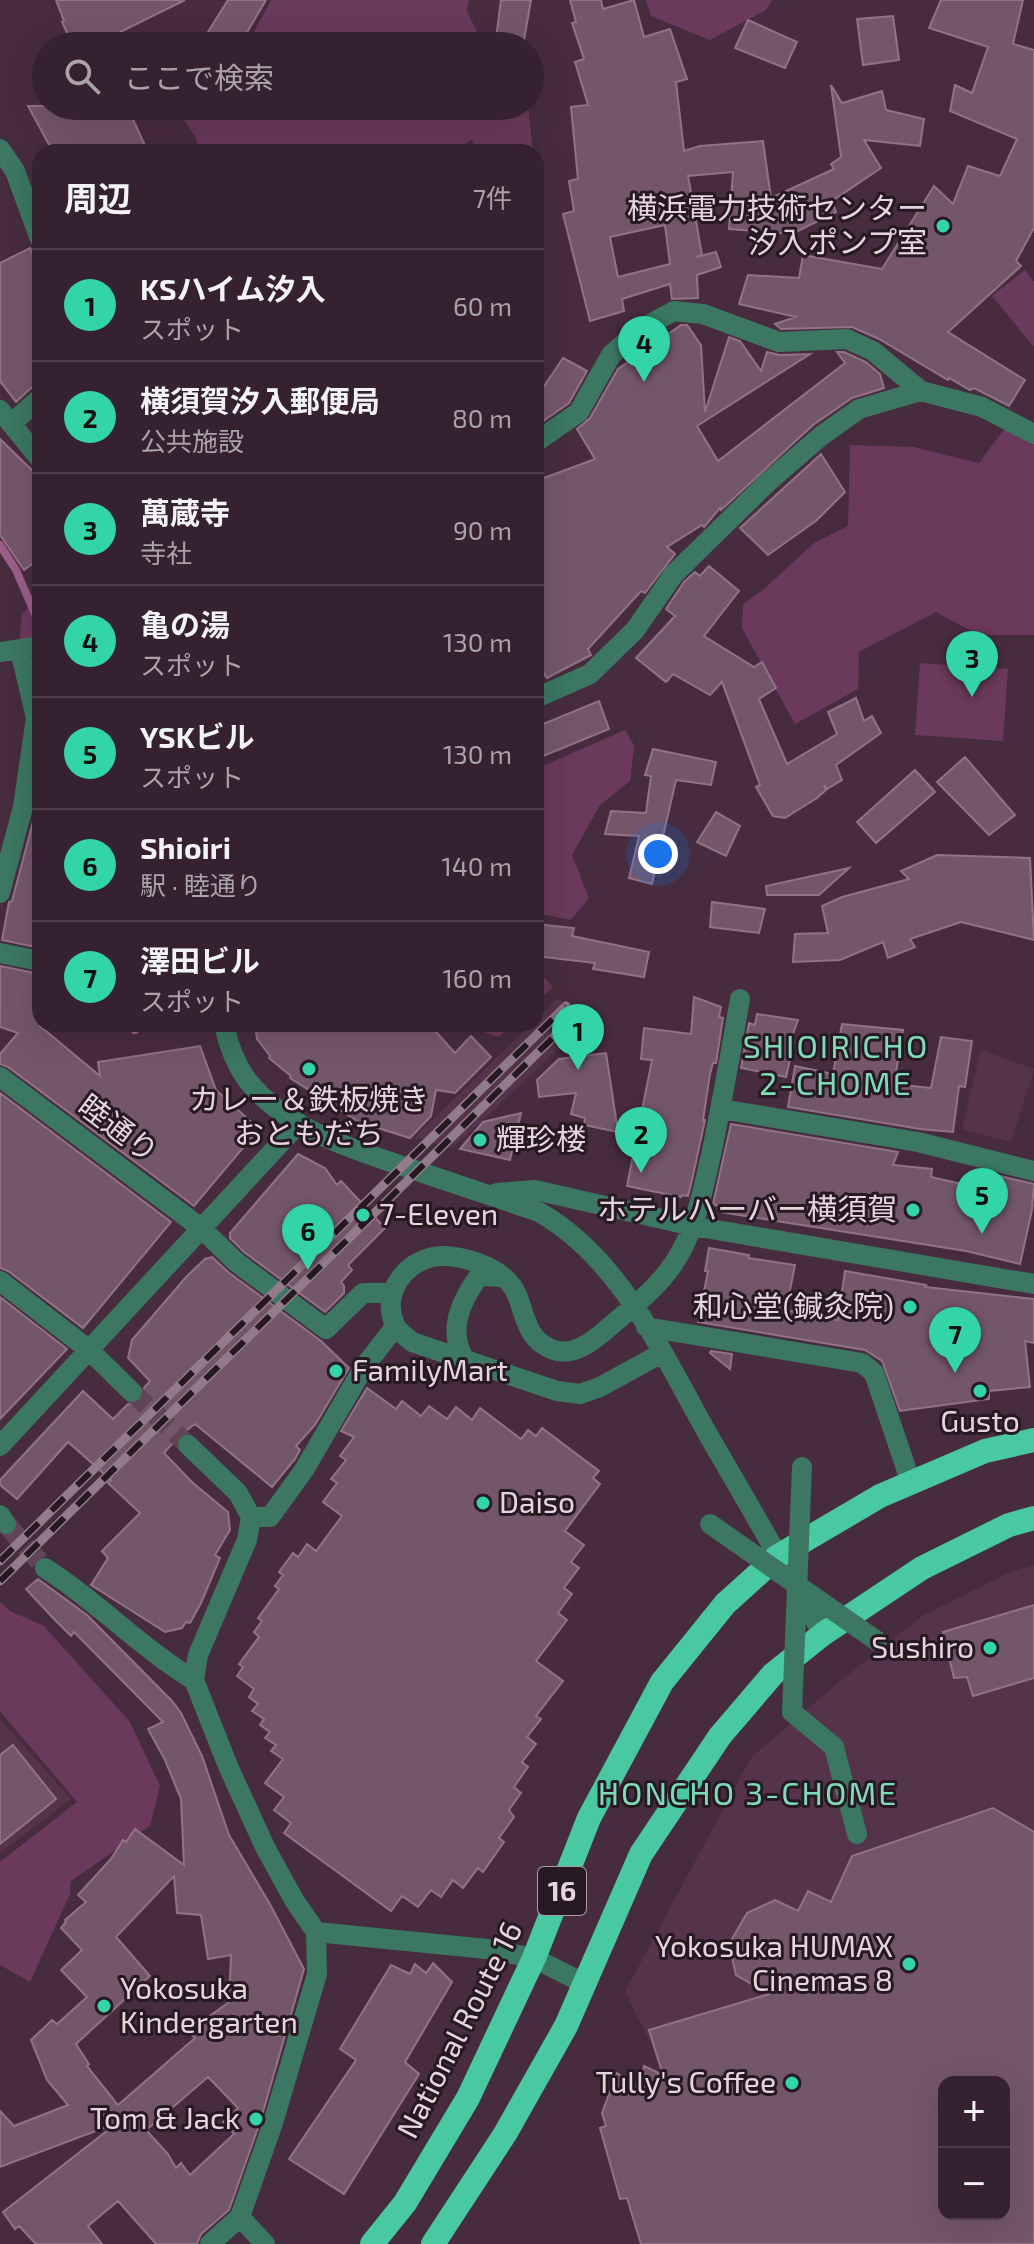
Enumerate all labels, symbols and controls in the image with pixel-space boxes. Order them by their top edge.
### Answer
search box [32,32,544,120]
icon: search [60,54,104,98]
text: ここで検索 [124,59,274,95]
text: 周辺 [64,177,132,218]
text: 7件 [473,182,512,213]
place label: 横浜電力技術センター 汐入ポンプ室 [627,189,927,259]
marker: 横浜電力技術センター 汐入ポンプ室 [934,217,952,235]
text: KSハイム汐入 [140,270,325,306]
text: 1 [84,290,96,321]
text: 60 m [453,290,512,321]
text: スポット [140,313,244,344]
pin: 4 [618,316,670,382]
text: 横須賀汐入郵便局 [140,382,380,418]
text: 2 [82,402,98,433]
text: 80 m [452,402,512,433]
text: 公共施設 [140,425,244,456]
text: 萬蔵寺 [140,494,230,530]
text: 3 [83,514,97,545]
text: 90 m [453,514,512,545]
text: 寺社 [140,537,192,568]
text: 亀の湯 [140,606,230,642]
text: 4 [82,626,98,657]
text: 130 m [443,626,512,657]
pin: 3 [946,631,998,697]
text: スポット [140,649,244,680]
text: YSKビル [140,718,255,754]
text: 5 [83,738,97,769]
text: 130 m [443,738,512,769]
text: スポット [140,761,244,792]
text: Shioiri [140,829,231,865]
your location [638,834,678,874]
text: 6 [82,850,98,881]
text: 140 m [441,850,512,881]
text: 駅 · 睦通り [140,869,262,900]
text: 澤田ビル [140,942,260,978]
text: 7 [83,962,97,993]
text: 160 m [443,962,512,993]
text: スポット [140,985,244,1016]
pin: 1 [552,1004,604,1070]
district label: SHIOIRICHO 2-CHOME [743,1026,929,1101]
marker: カレー＆鉄板焼き おともだち [300,1060,318,1078]
place label: カレー＆鉄板焼き おともだち [189,1080,429,1150]
street label: 睦通り [72,1086,166,1169]
pin: 2 [615,1107,667,1173]
place label: 輝珍楼 [496,1120,586,1156]
marker: 輝珍楼 [471,1131,489,1149]
pin: 5 [956,1168,1008,1234]
place label: ホテルハーバー横須賀 [597,1190,897,1226]
place label: 7-Eleven [379,1195,498,1231]
marker: ホテルハーバー横須賀 [904,1201,922,1219]
pin: 6 [282,1204,334,1270]
marker: 7-Eleven [354,1206,372,1224]
place label: 和心堂(鍼灸院) [692,1287,894,1323]
marker: 和心堂(鍼灸院) [901,1298,919,1316]
pin: 7 [929,1307,981,1373]
place label: FamilyMart [352,1351,508,1387]
marker: FamilyMart [327,1362,345,1380]
marker: Gusto [971,1382,989,1400]
place label: Gusto [940,1402,1020,1438]
place label: Daiso [499,1483,575,1519]
marker: Daiso [474,1494,492,1512]
place label: Sushiro [871,1628,974,1664]
marker: Sushiro [981,1639,999,1657]
district label: HONCHO 3-CHOME [598,1773,898,1811]
road number: 16 [538,1867,586,1915]
street label: National Route 16 [388,1915,528,2143]
place label: Yokosuka HUMAX Cinemas 8 [655,1927,893,1997]
marker: Yokosuka HUMAX Cinemas 8 [900,1955,918,1973]
place label: Yokosuka Kindergarten [120,1969,298,2039]
marker: Yokosuka Kindergarten [95,1997,113,2015]
place label: Tully's Coffee [595,2063,776,2099]
marker: Tully's Coffee [783,2074,801,2092]
map controls [938,2076,1010,2220]
button: + [938,2076,1010,2148]
place label: Tom & Jack [90,2099,240,2135]
marker: Tom & Jack [247,2110,265,2128]
button: − [938,2148,1010,2220]

